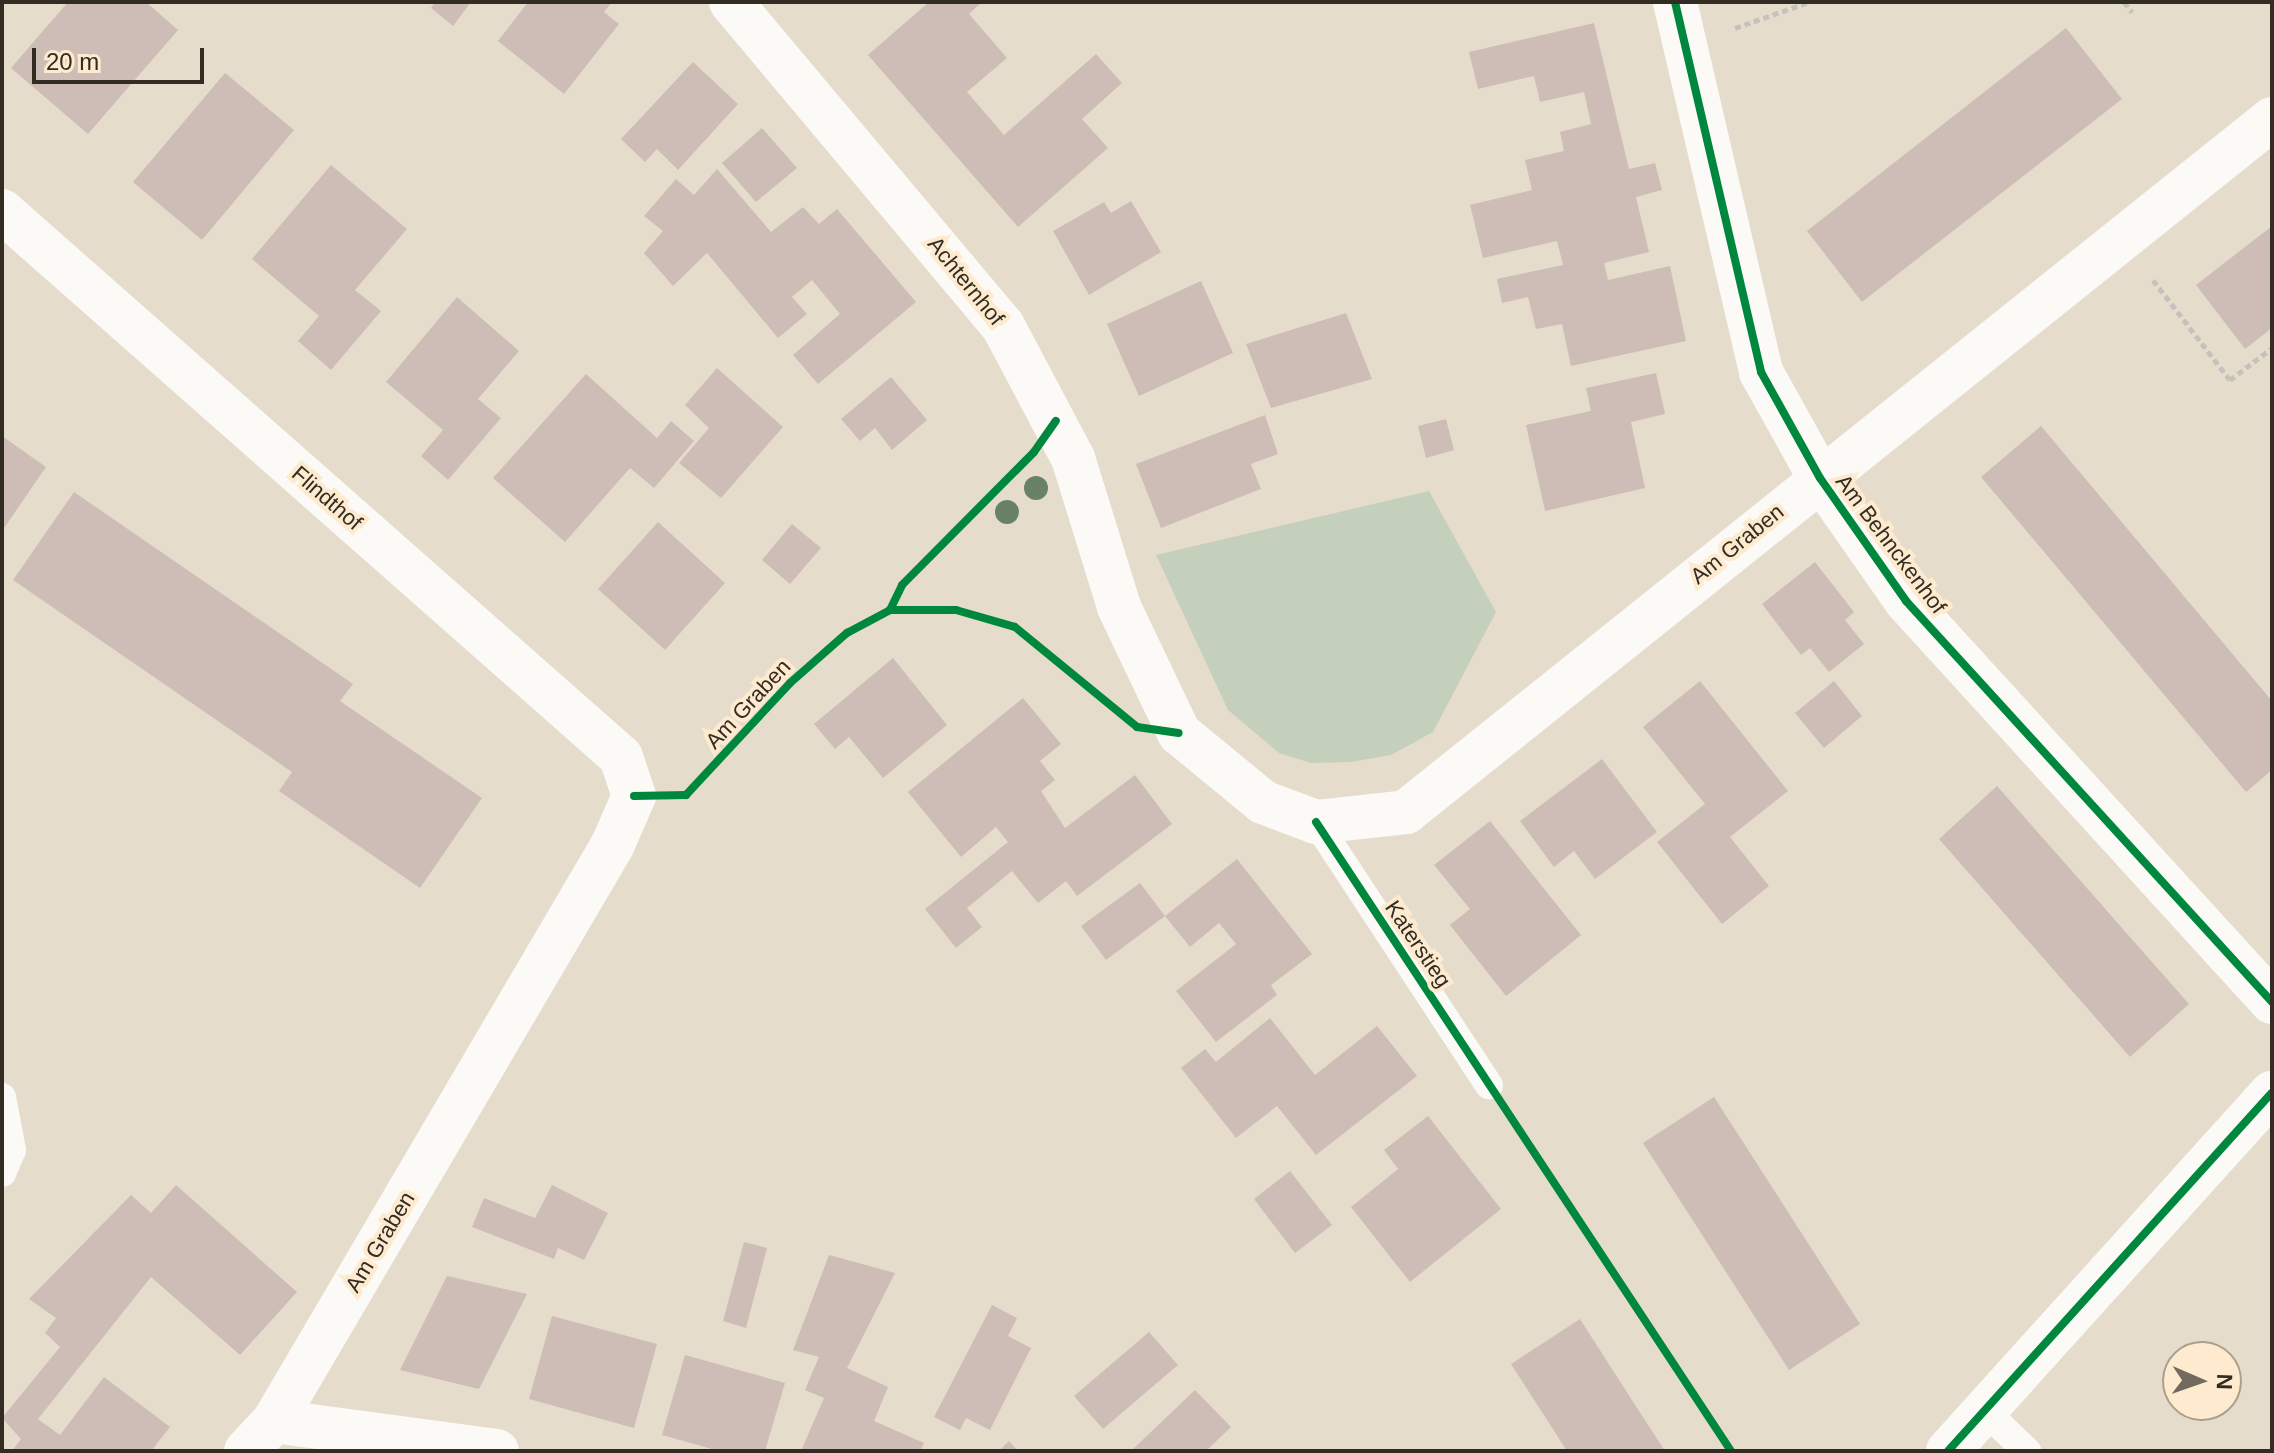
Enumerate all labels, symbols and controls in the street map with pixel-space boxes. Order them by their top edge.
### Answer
scale bar [36,32,208,82]
text: 20 m [46,48,99,75]
street label: Achternhof [922,231,1010,331]
street label: Flindthof [286,460,368,536]
street label: Am Behnckenhof [1830,469,1952,619]
street label: Am Graben [1685,498,1789,590]
street label: Am Graben [700,654,796,754]
street label: Katerstieg [1379,896,1457,992]
street label: Am Graben [340,1187,420,1297]
north arrow [2162,1341,2242,1421]
text: N [2212,1373,2237,1390]

